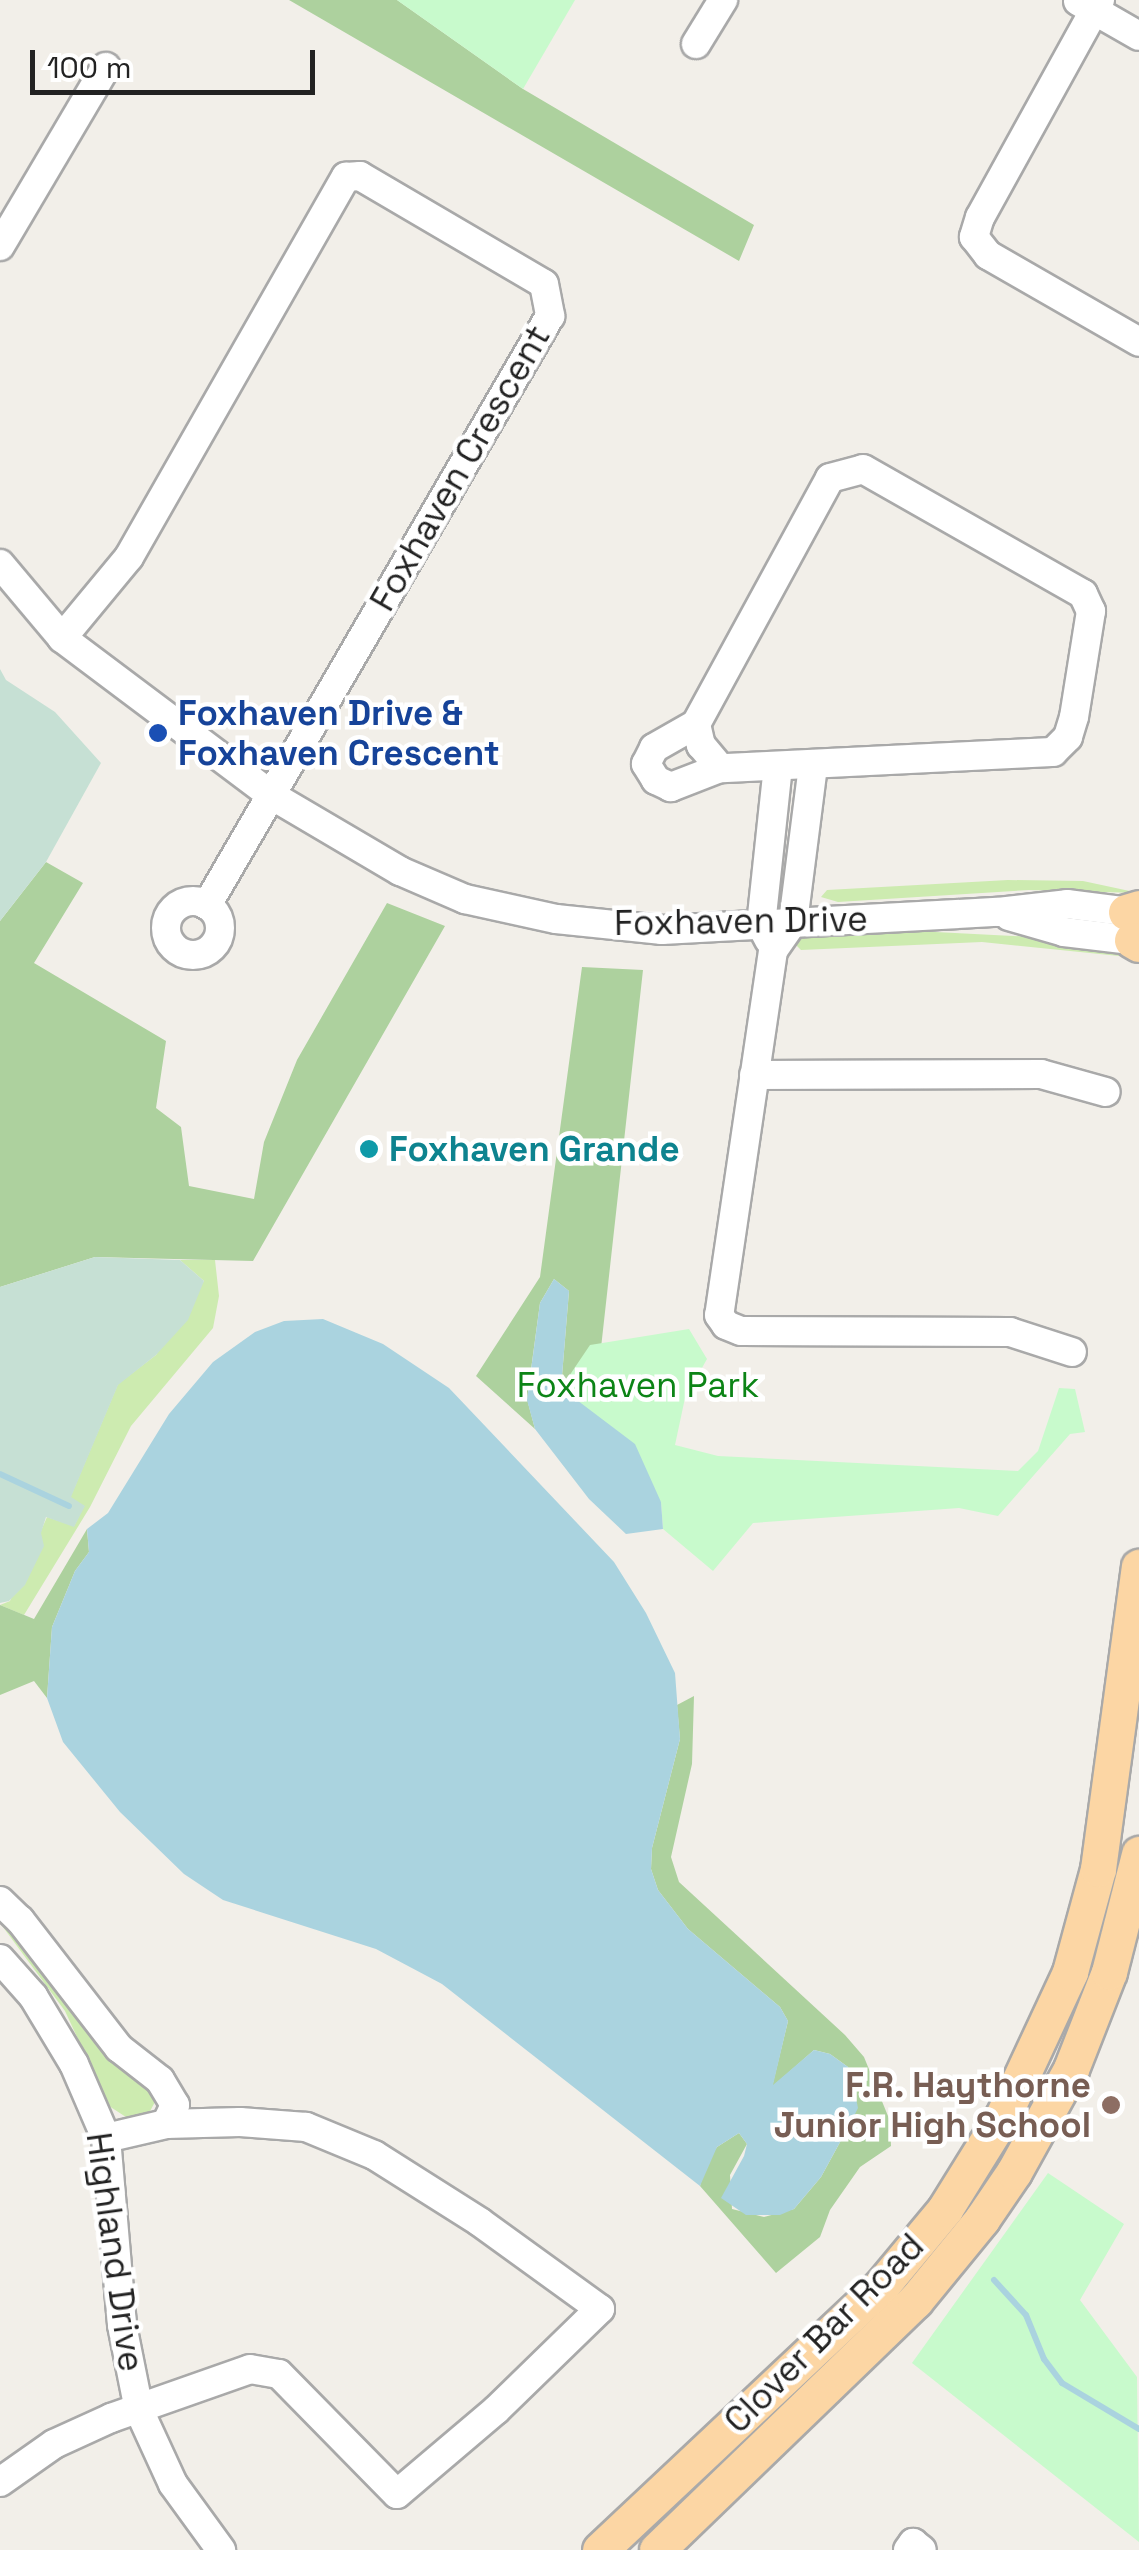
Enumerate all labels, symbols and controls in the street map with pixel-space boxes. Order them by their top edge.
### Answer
scale bar [35,30,320,92]
text: 100 m [47,48,132,87]
street label: Foxhaven Crescent [361,318,559,618]
place label: Foxhaven Drive & Foxhaven Crescent [178,692,500,774]
marker: Foxhaven Drive & Foxhaven Crescent [147,722,169,744]
street label: Foxhaven Drive [614,898,868,944]
place label: Foxhaven Grande [389,1128,680,1170]
marker: Foxhaven Grande [358,1138,380,1160]
park label: Foxhaven Park [517,1364,759,1406]
place label: F.R. Haythorne Junior High School [774,2064,1091,2146]
marker: F.R. Haythorne Junior High School [1100,2094,1122,2116]
street label: Highland Drive [77,2130,153,2374]
street label: Clover Bar Road [716,2225,932,2441]

